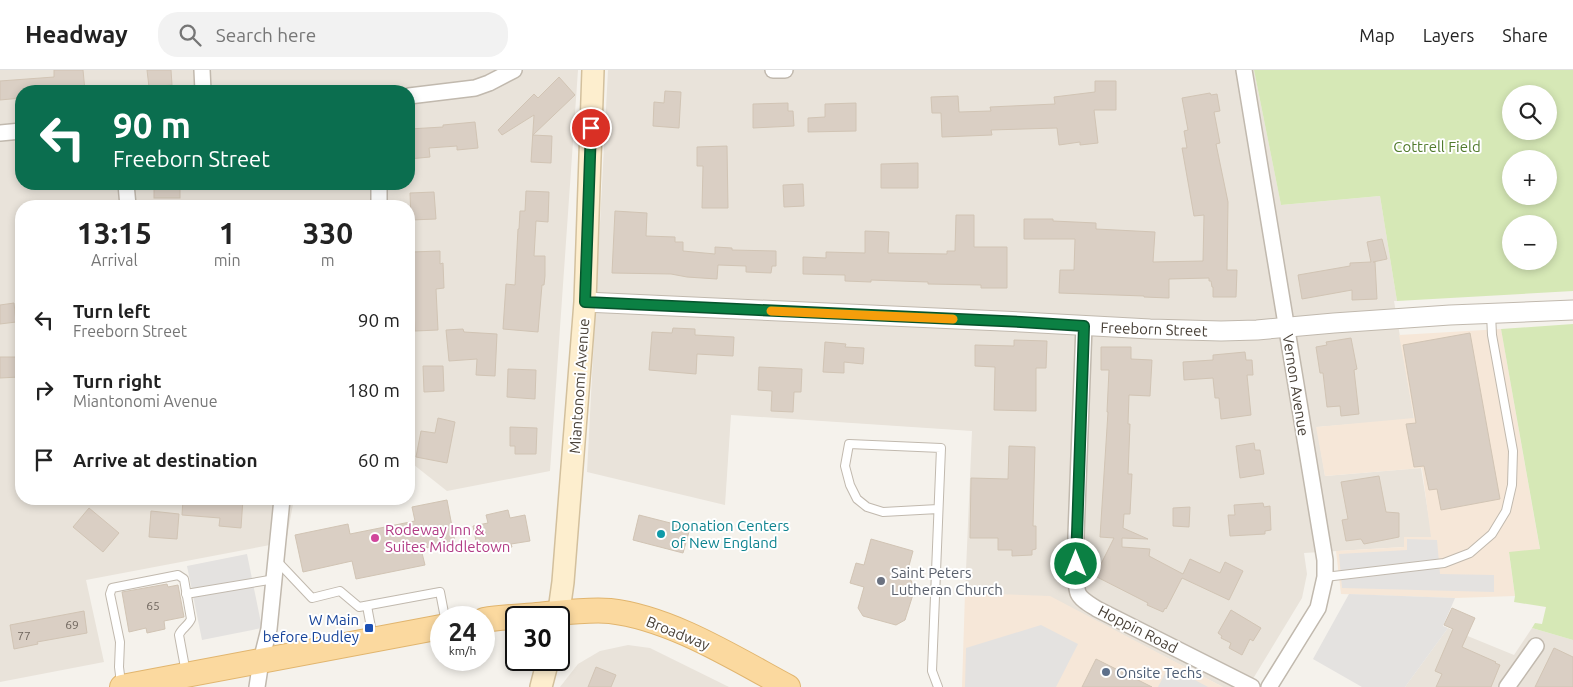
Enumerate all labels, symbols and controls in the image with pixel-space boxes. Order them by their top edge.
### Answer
search box [158,12,508,57]
text: Headway [25,21,128,48]
icon: search [176,21,204,49]
text: Search here [216,24,316,46]
text: Map [1359,25,1395,45]
text: Layers [1423,25,1474,45]
text: Share [1502,25,1548,45]
map controls [1502,85,1557,270]
button: search [1502,85,1557,140]
icon: left [30,105,95,170]
text: 90 m [113,105,191,145]
pin [570,107,612,149]
icon: arrive [577,114,605,142]
park label: Cottrell Field [1393,138,1481,155]
text: Freeborn Street [113,146,270,171]
button: + [1502,150,1557,205]
button: − [1502,215,1557,270]
text: 13:15 [77,216,152,250]
text: 1 [219,216,236,250]
text: 330 [302,216,353,250]
text: Arrival [91,251,138,269]
text: min [214,251,241,269]
text: m [321,251,335,269]
text: Turn left [73,300,151,322]
icon: left [30,306,58,334]
text: 90 m [358,309,400,331]
street label: Miantonomi Avenue [566,318,592,454]
street label: Freeborn Street [1100,319,1208,339]
text: Freeborn Street [73,322,187,340]
street label: Vernon Avenue [1280,333,1312,437]
text: Turn right [73,370,161,392]
icon: right [30,376,58,404]
text: 180 m [347,379,400,401]
text: Miantonomi Avenue [73,392,218,410]
icon: arrive [30,446,58,474]
text: Arrive at destination [73,449,258,471]
text: 60 m [358,449,400,471]
place label: Donation Centers of New England [671,517,789,551]
place label: Rodeway Inn & Suites Middletown [385,521,510,555]
marker: Donation Centers of New England [655,528,667,540]
marker: Rodeway Inn & Suites Middletown [369,532,381,544]
position arrow [1049,537,1101,589]
place label: Saint Peters Lutheran Church [891,564,1003,598]
marker: Saint Peters Lutheran Church [875,575,887,587]
house number: 65 [146,599,160,612]
street label: Hoppin Road [1095,602,1181,656]
speed limit sign: 30 [505,606,570,671]
place label: W Main before Dudley [263,611,359,645]
street label: Broadway [644,613,712,653]
house number: 69 [65,618,79,631]
text: 24 [448,618,477,646]
marker: W Main before Dudley [363,622,375,634]
house number: 77 [17,629,31,642]
text: km/h [449,644,476,657]
place label: Onsite Techs [1116,664,1202,681]
marker: Onsite Techs [1100,666,1112,678]

